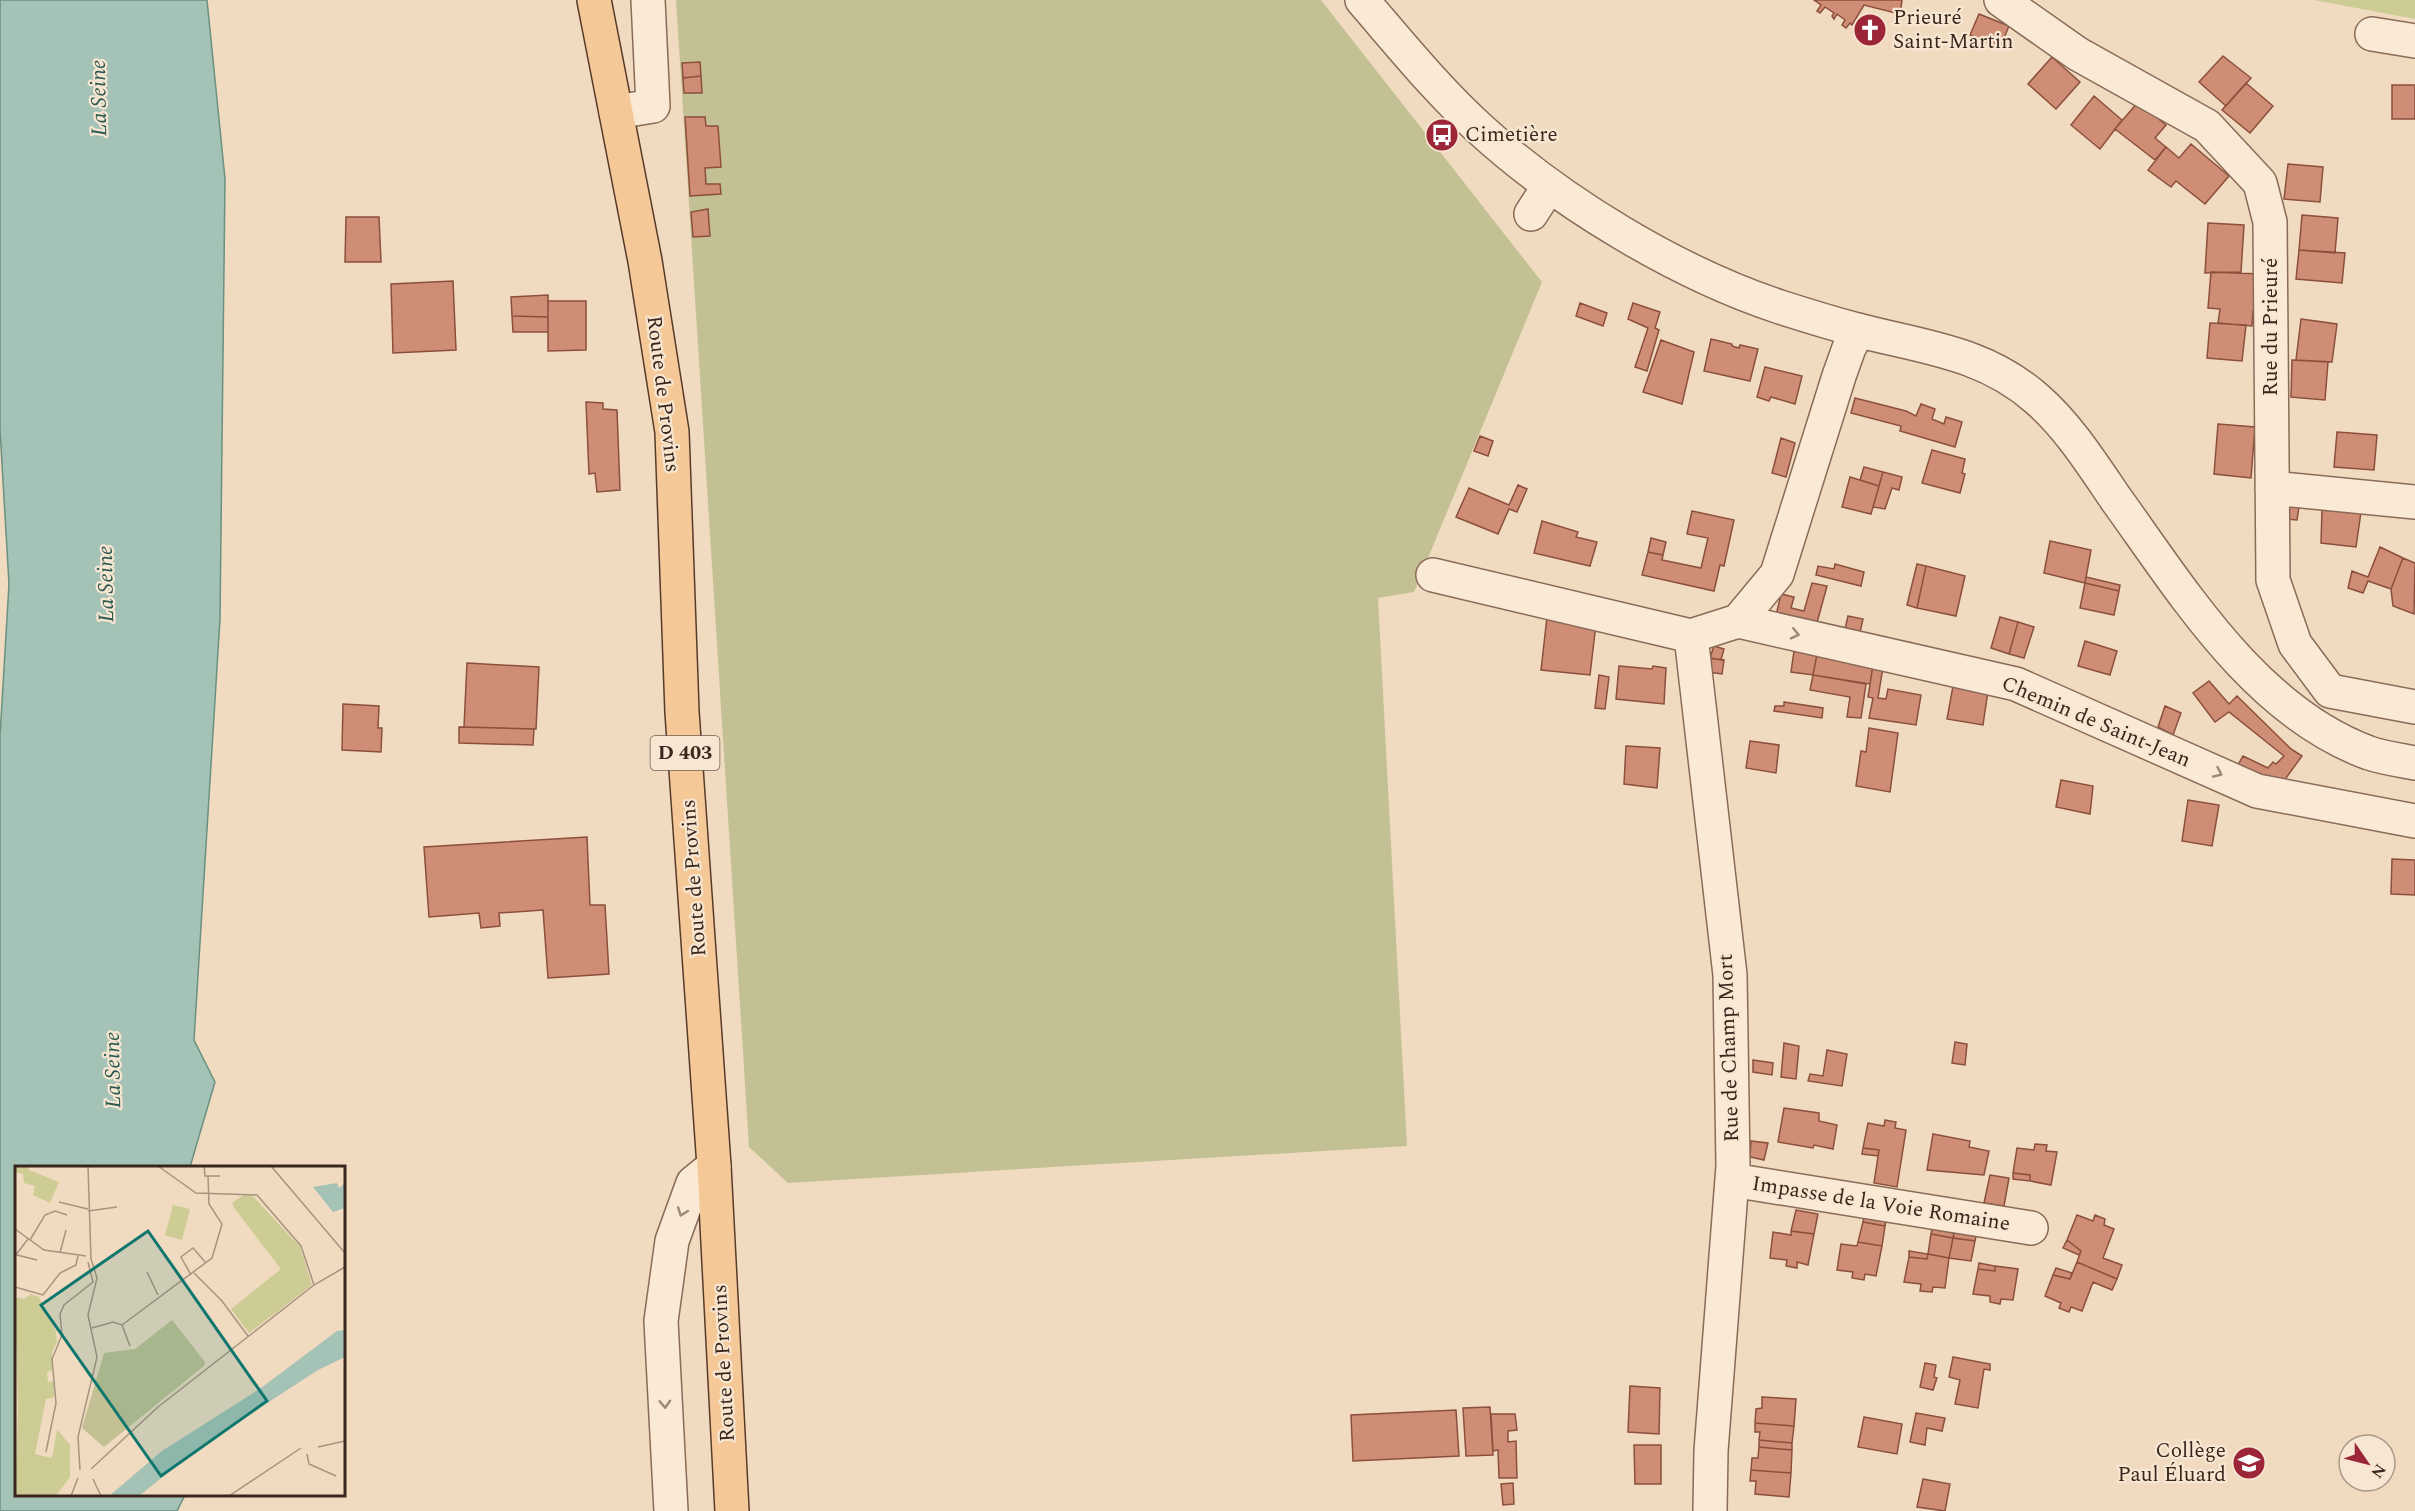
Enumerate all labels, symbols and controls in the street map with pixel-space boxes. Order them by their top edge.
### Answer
place label: Prieuré Saint-Martin [1893,2,2014,58]
church icon: Prieuré Saint-Martin [1852,12,1888,48]
water label: La Seine [82,59,116,137]
bus stop icon: Cimetière [1424,117,1460,153]
place label: Cimetière [1465,119,1558,151]
street label: Rue du Prieuré [2255,258,2287,396]
street label: Route de Provins [638,314,688,474]
water label: La Seine [89,545,123,623]
one-way arrow [1790,627,1800,640]
street label: Chemin de Saint-Jean [1996,668,2196,776]
road number: D 403 [650,736,720,770]
one-way arrow [2212,766,2223,778]
street label: Route de Provins [673,798,715,958]
street label: Rue de Champ Mort [1710,953,1748,1143]
water label: La Seine [96,1031,130,1109]
inset map [15,1166,345,1496]
street label: Impasse de la Voie Romaine [1750,1168,2012,1240]
one-way arrow [677,1206,689,1217]
street label: Route de Provins [704,1283,744,1443]
one-way arrow [659,1400,672,1409]
north arrow [2337,1433,2397,1493]
place label: Collège Paul Éluard [2118,1435,2226,1491]
school or university icon: Collège Paul Éluard [2231,1445,2267,1481]
text: N [2365,1459,2392,1483]

